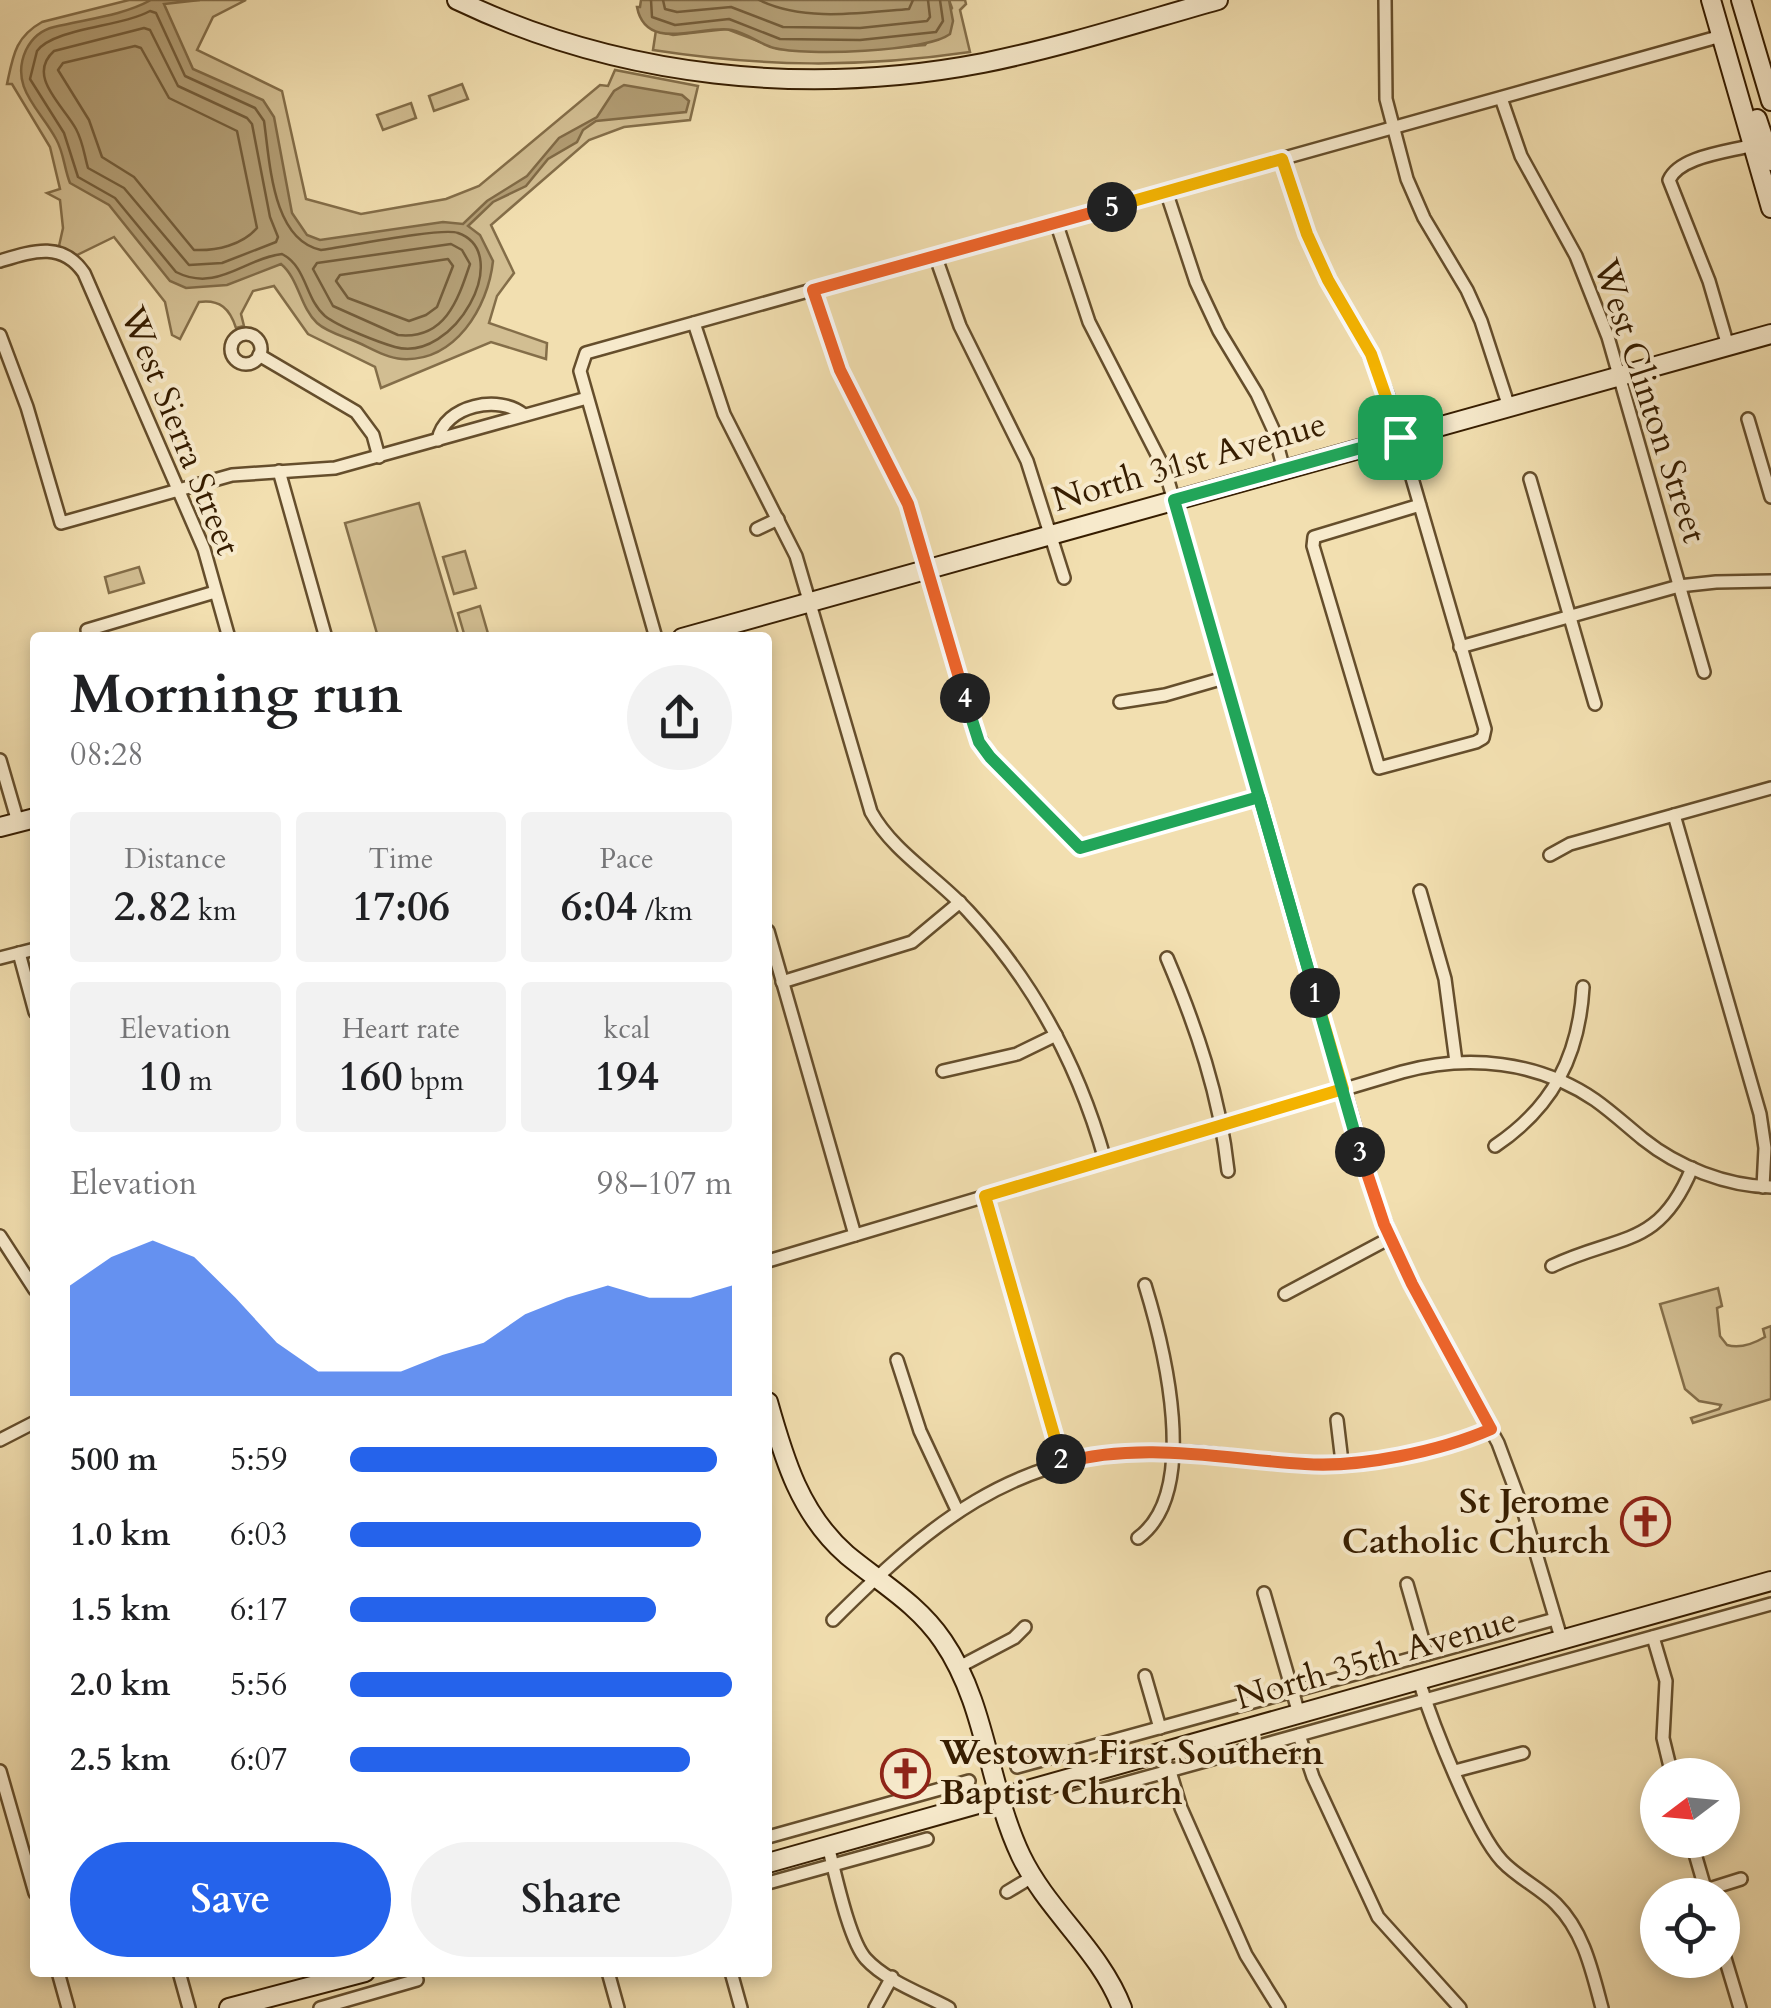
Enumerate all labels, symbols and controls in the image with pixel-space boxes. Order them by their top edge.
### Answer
pin: 5 [1087,182,1137,232]
text: 5 [1105,188,1119,226]
street label: West Clinton Street [1581,252,1718,549]
street label: West Sierra Street [108,299,252,562]
pin [1358,395,1443,480]
street label: North 31st Avenue [1047,400,1331,524]
icon: arrive [1373,410,1428,465]
text: Morning run [70,658,403,732]
button: share [627,665,732,770]
pin: 4 [940,673,990,723]
text: 4 [958,679,972,717]
text: 08:28 [70,733,144,777]
text: Distance [124,840,227,878]
text: Time [369,840,433,878]
text: Pace [600,840,654,878]
text: 2.82 [114,878,191,935]
text: 17:06 [352,878,450,935]
text: 6:04 [561,878,637,935]
text: km [191,892,237,930]
text: /km [637,892,693,930]
pin: 1 [1290,968,1340,1018]
text: 1 [1308,974,1322,1012]
text: Elevation [120,1010,231,1048]
text: Heart rate [342,1010,460,1048]
text: kcal [603,1010,650,1048]
text: 10 [138,1048,181,1105]
text: 160 [338,1048,403,1105]
text: 194 [594,1048,659,1105]
text: m [181,1062,212,1100]
text: bpm [403,1062,464,1100]
pin: 3 [1335,1127,1385,1177]
text: 3 [1353,1133,1367,1171]
text: Elevation [70,1162,197,1206]
text: 98–107 m [597,1162,732,1206]
pin: 2 [1036,1434,1086,1484]
text: 500 m [70,1438,157,1482]
text: 5:59 [230,1438,287,1482]
text: 2 [1054,1440,1068,1478]
place label: St Jerome Catholic Church [1342,1478,1610,1566]
church icon: St Jerome Catholic Church [1619,1496,1671,1548]
text: 1.0 km [70,1513,170,1557]
text: 6:03 [230,1513,287,1557]
text: 1.5 km [70,1588,170,1632]
text: 6:17 [230,1588,287,1632]
street label: North 35th Avenue [1230,1596,1522,1722]
text: 2.0 km [70,1663,170,1707]
text: 5:56 [230,1663,287,1707]
place label: Westown First Southern Baptist Church [939,1729,1324,1817]
text: 2.5 km [70,1738,170,1782]
text: 6:07 [230,1738,287,1782]
church icon: Westown First Southern Baptist Church [879,1747,931,1799]
north arrow [1640,1758,1740,1858]
map controls [1640,1758,1740,1978]
button: Save [70,1842,391,1957]
button: Share [411,1842,732,1957]
button: locate [1640,1878,1740,1978]

